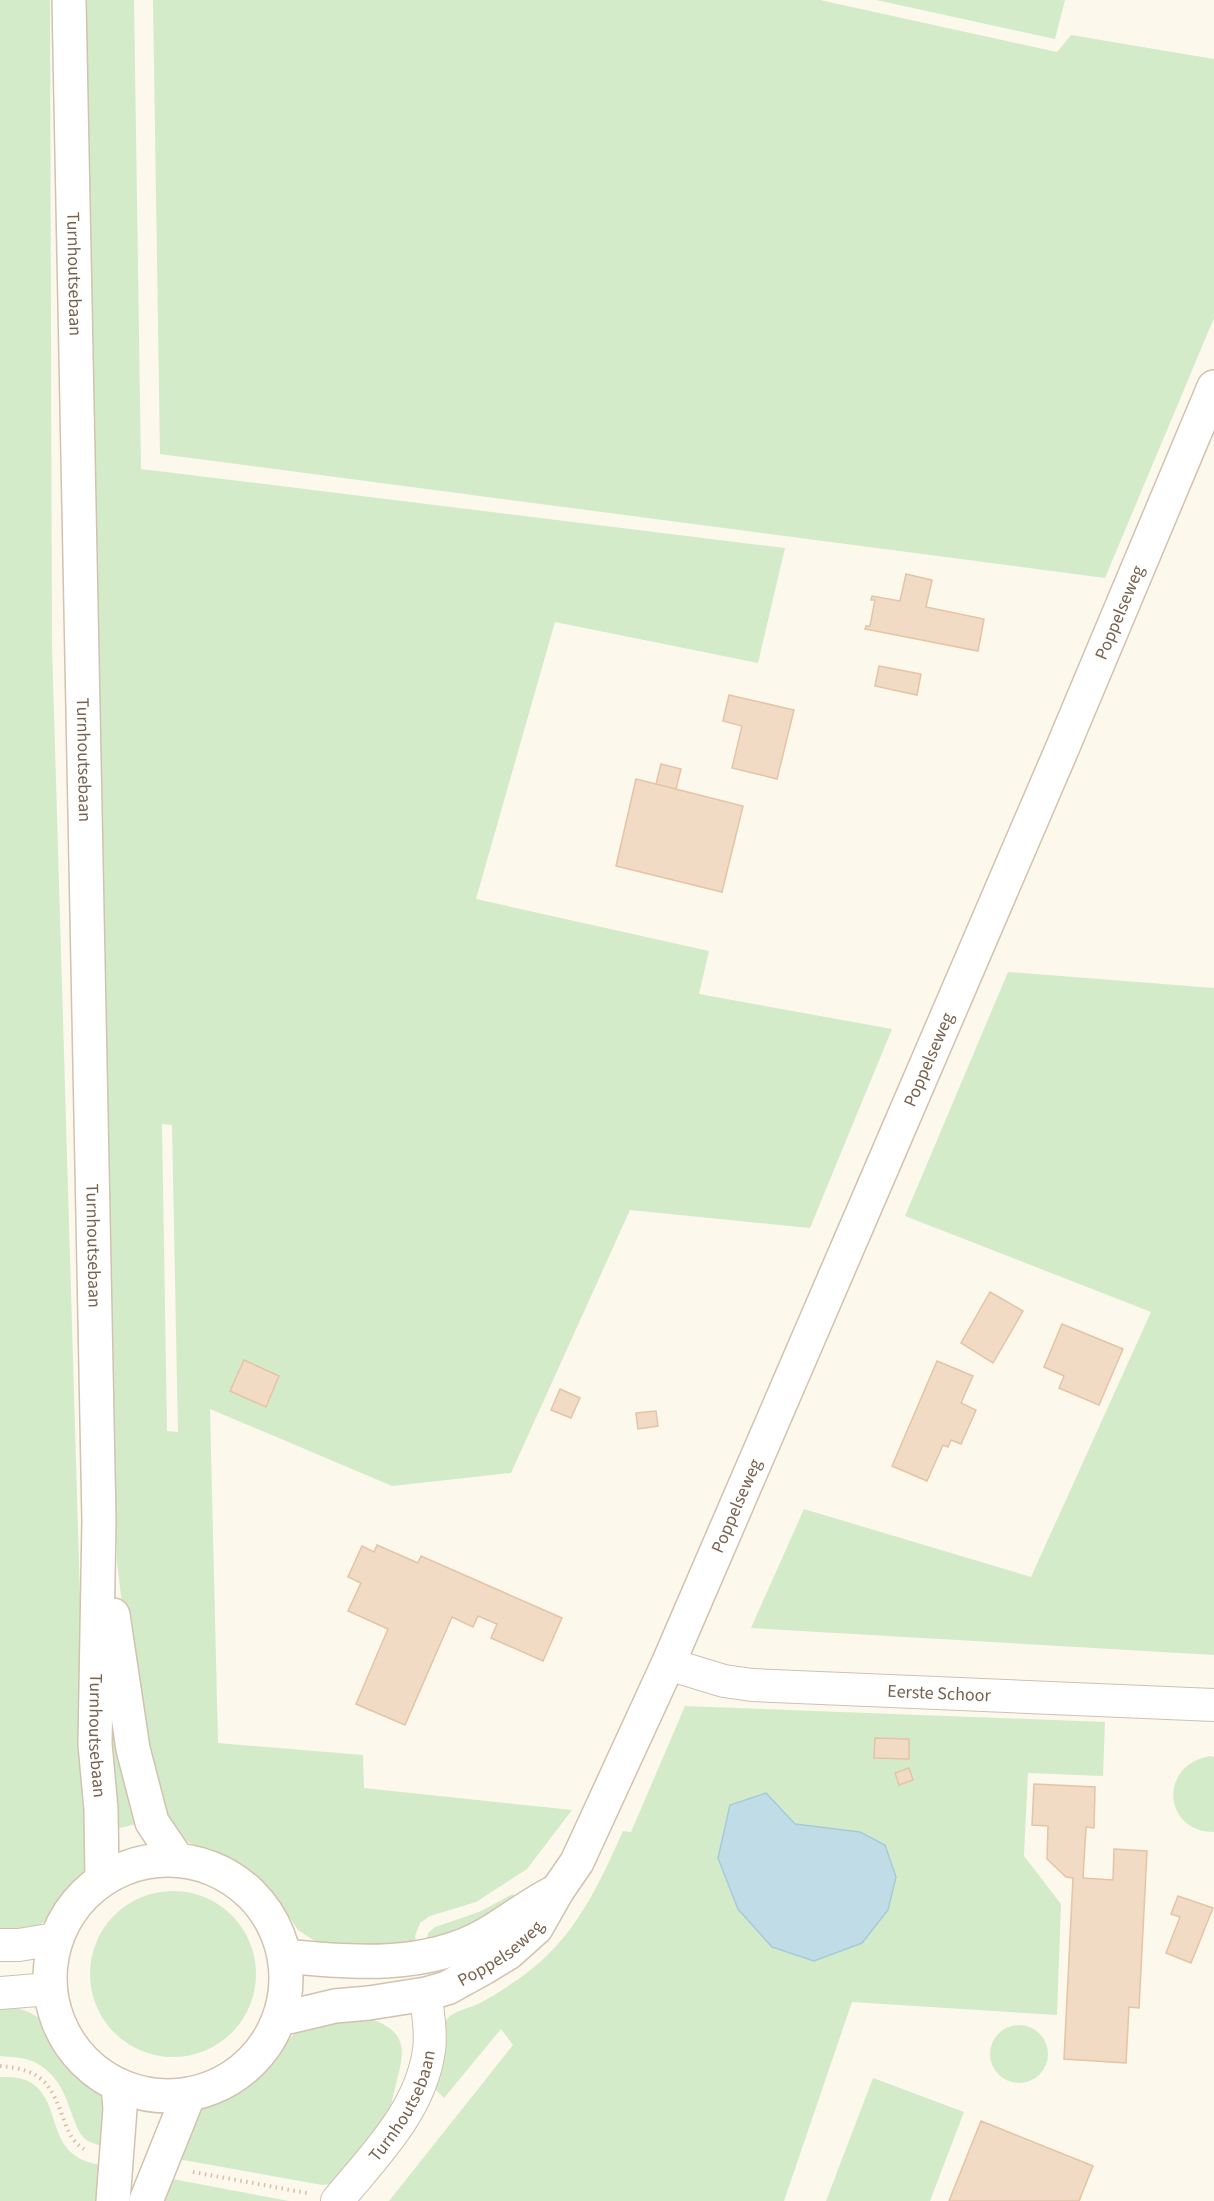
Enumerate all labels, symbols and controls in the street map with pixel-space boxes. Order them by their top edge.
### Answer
street label: Turnhoutsebaan [61,212,88,336]
street label: Poppelseweg [1088,561,1150,664]
street label: Turnhoutsebaan [70,698,98,822]
street label: Poppelseweg [897,1008,960,1111]
street label: Turnhoutsebaan [80,1183,107,1308]
street label: Poppelseweg [705,1455,768,1557]
street label: Turnhoutsebaan [83,1673,112,1799]
street label: Eerste Schoor [887,1678,992,1708]
street label: Poppelseweg [453,1917,550,1992]
street label: Turnhoutsebaan [363,2048,441,2167]

